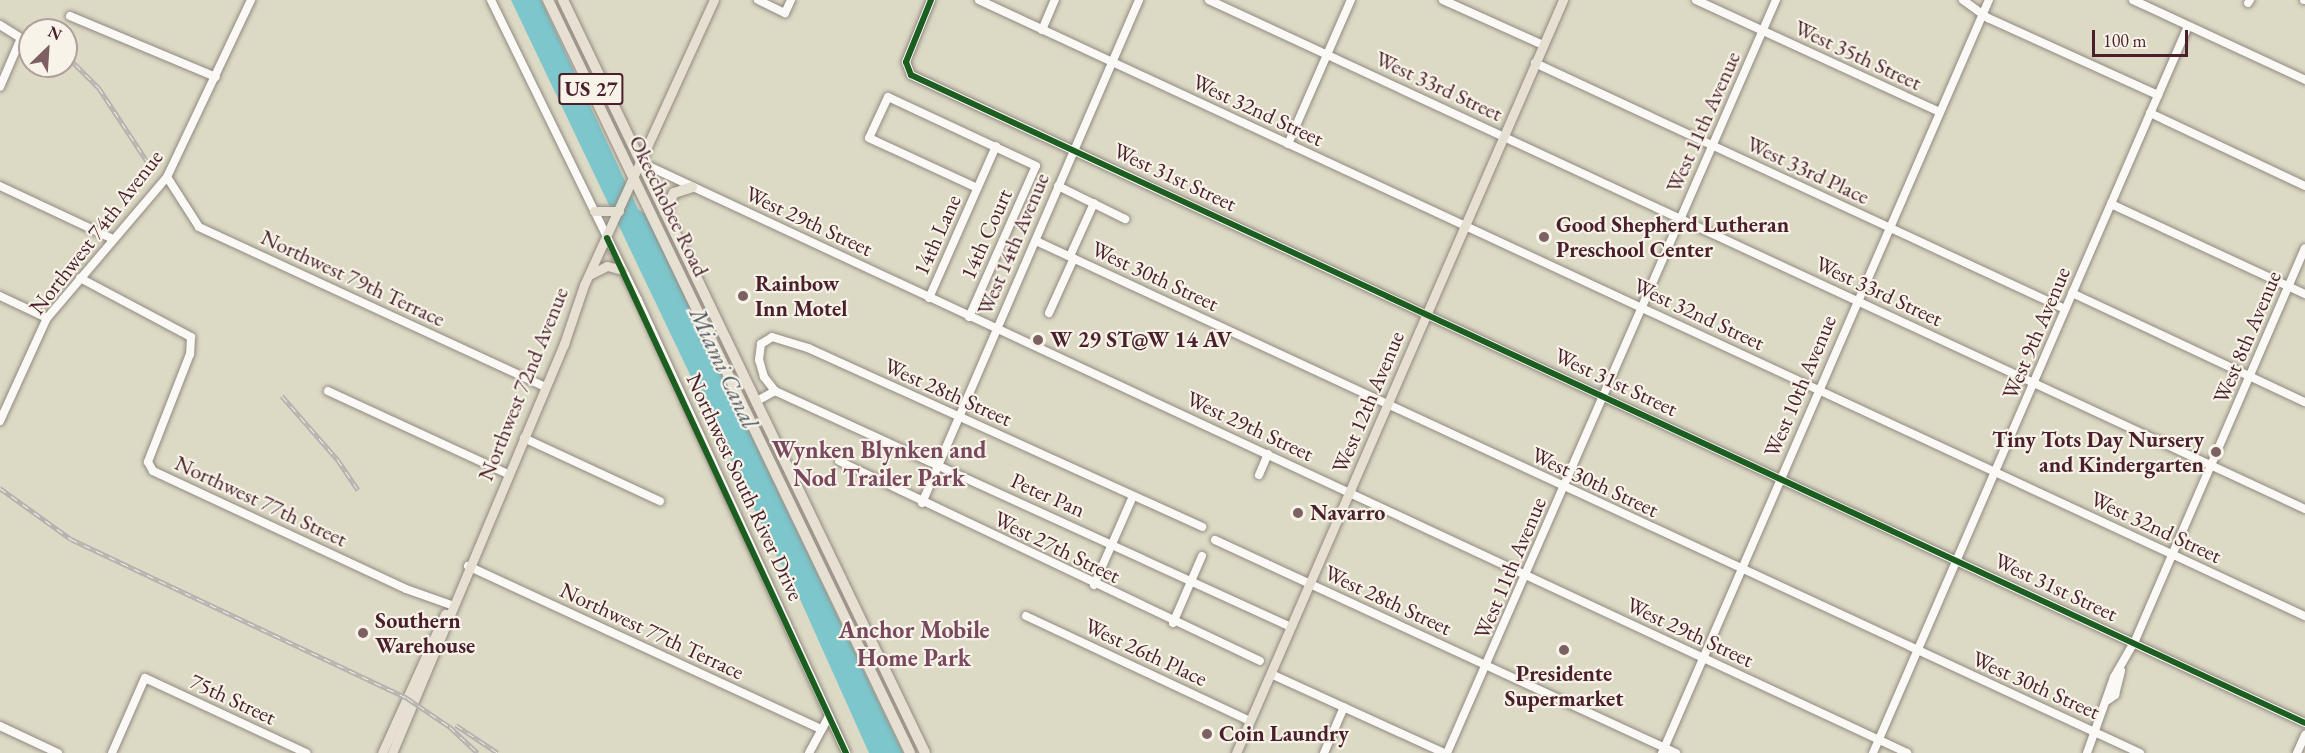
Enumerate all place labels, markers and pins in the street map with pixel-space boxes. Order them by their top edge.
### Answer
place label: Good Shepherd Lutheran Preschool Center [1556,211,1789,262]
marker: Good Shepherd Lutheran Preschool Center [1537,230,1551,244]
place label: Rainbow Inn Motel [755,270,847,322]
marker: Rainbow Inn Motel [736,289,750,303]
place label: W 29 ST@W 14 AV [1050,327,1232,353]
marker: W 29 ST@W 14 AV [1031,333,1045,347]
place label: Tiny Tots Day Nursery and Kindergarten [1992,426,2204,478]
marker: Tiny Tots Day Nursery and Kindergarten [2209,445,2223,459]
place label: Navarro [1310,500,1385,526]
marker: Navarro [1291,506,1305,520]
place label: Southern Warehouse [375,607,475,658]
marker: Southern Warehouse [356,626,370,640]
marker: Presidente Supermarket [1557,643,1571,657]
place label: Presidente Supermarket [1505,660,1623,712]
place label: Coin Laundry [1219,721,1349,747]
marker: Coin Laundry [1200,727,1214,741]

